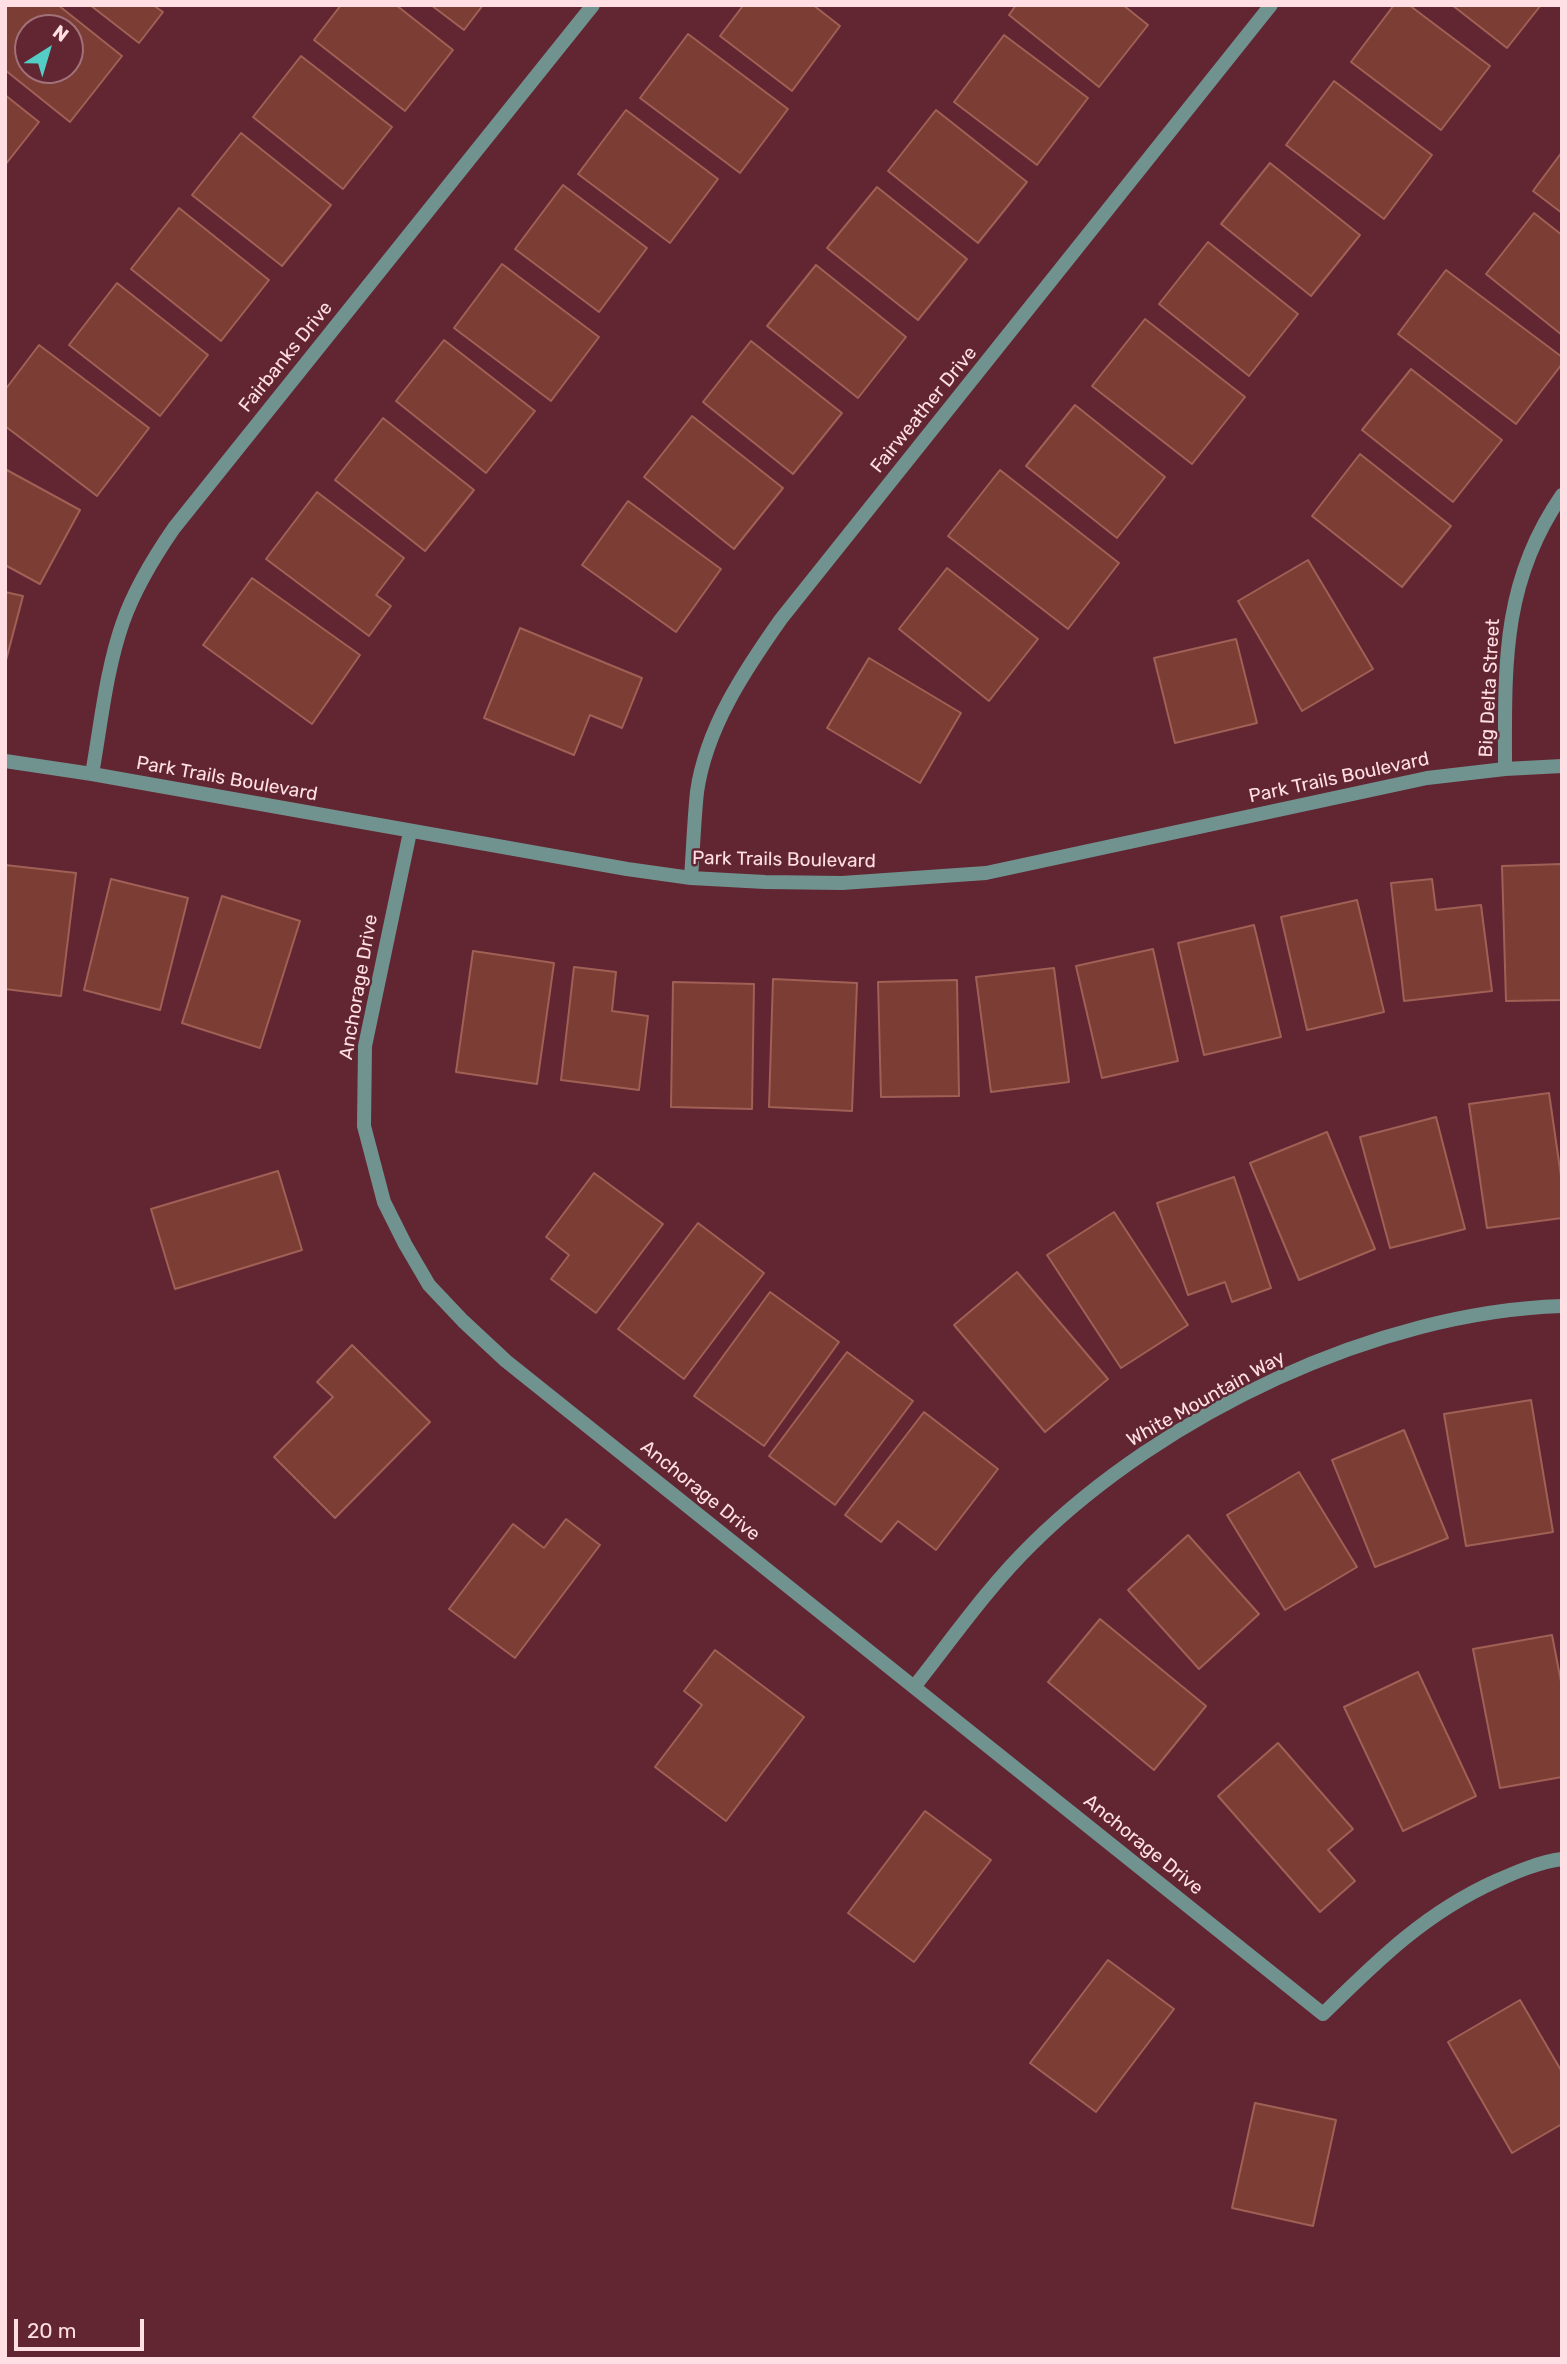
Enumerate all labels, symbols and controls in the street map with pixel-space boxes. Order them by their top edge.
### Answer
north arrow [14,14,84,84]
text: N [48,20,73,47]
street label: Fairbanks Drive [234,297,338,417]
street label: Fairweather Drive [866,342,982,478]
street label: Big Delta Street [1475,618,1505,758]
street label: Park Trails Boulevard [1247,748,1431,808]
street label: Park Trails Boulevard [135,752,319,806]
street label: Park Trails Boulevard [692,847,876,873]
street label: Anchorage Drive [335,913,383,1061]
street label: White Mountain Way [1123,1346,1289,1452]
street label: Anchorage Drive [636,1436,764,1546]
street label: Anchorage Drive [1079,1790,1207,1900]
scale bar [18,2304,147,2348]
text: 20 m [27,2318,76,2343]

